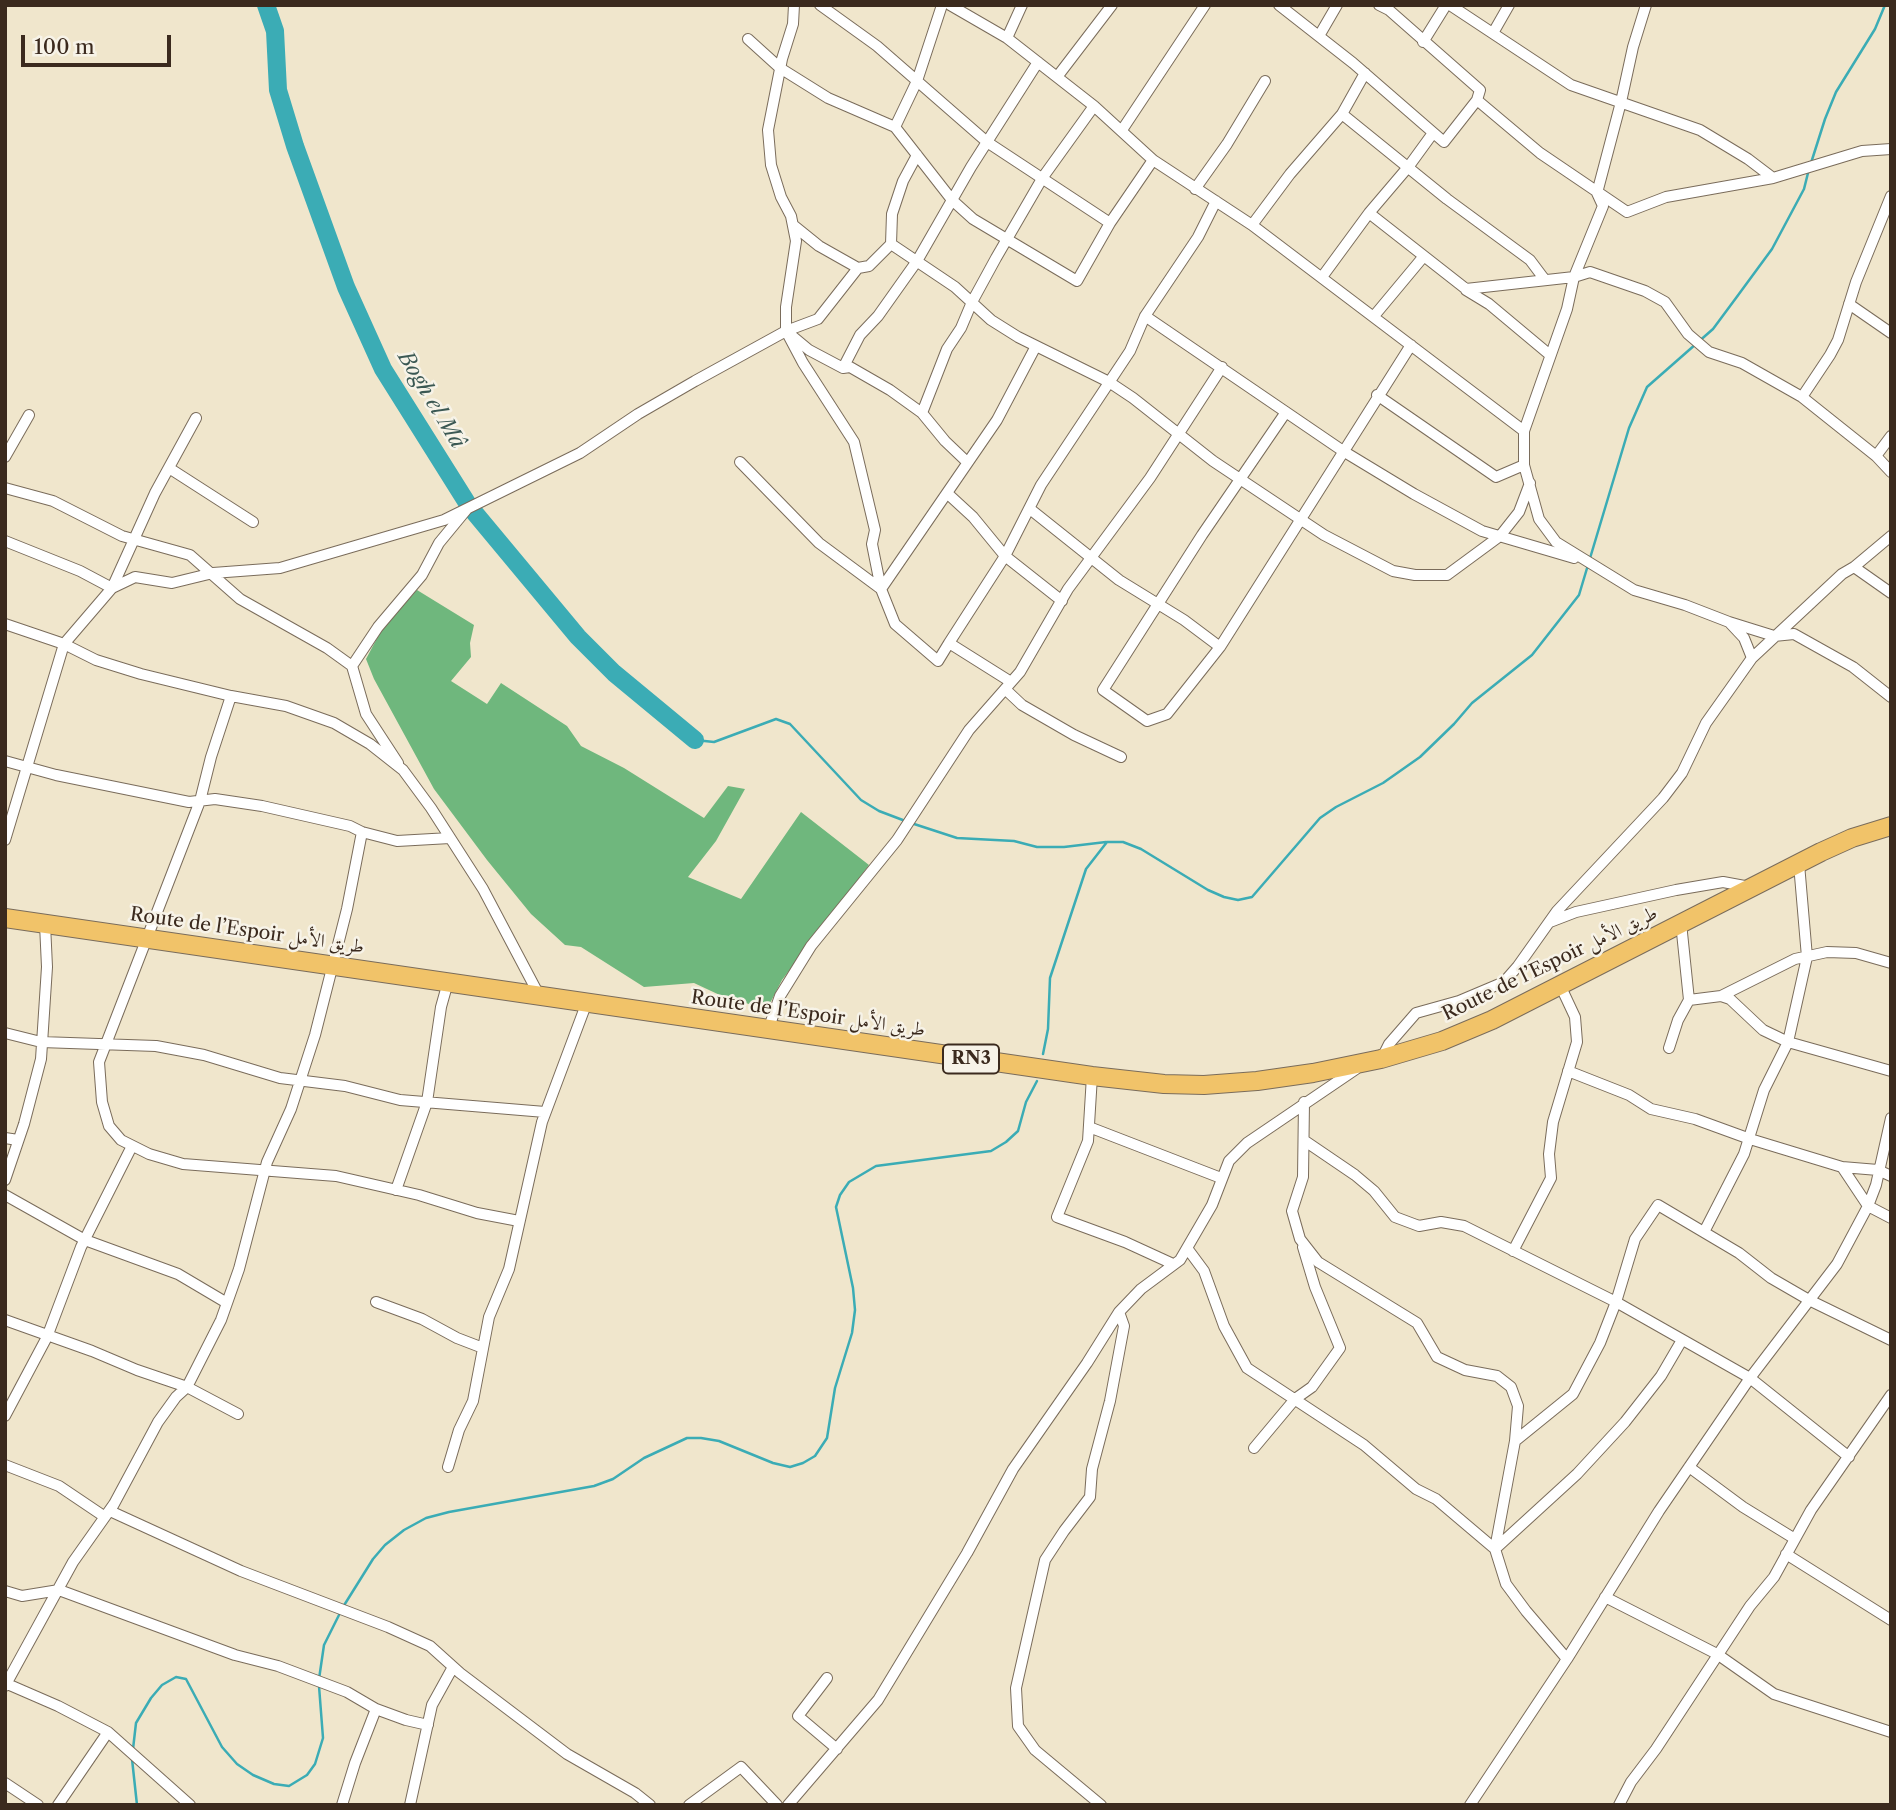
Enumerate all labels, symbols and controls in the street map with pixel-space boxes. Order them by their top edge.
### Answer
scale bar [24,21,175,65]
text: 100 m [34,34,95,59]
water label: Bogh el Mâ [392,347,470,453]
street label: Route de l’Espoir طريق الأمل [1439,902,1661,1026]
street label: Route de l’Espoir طريق الأمل [128,903,366,959]
street label: Route de l’Espoir طريق الأمل [689,986,927,1042]
road number: RN3 [943,1044,999,1074]

